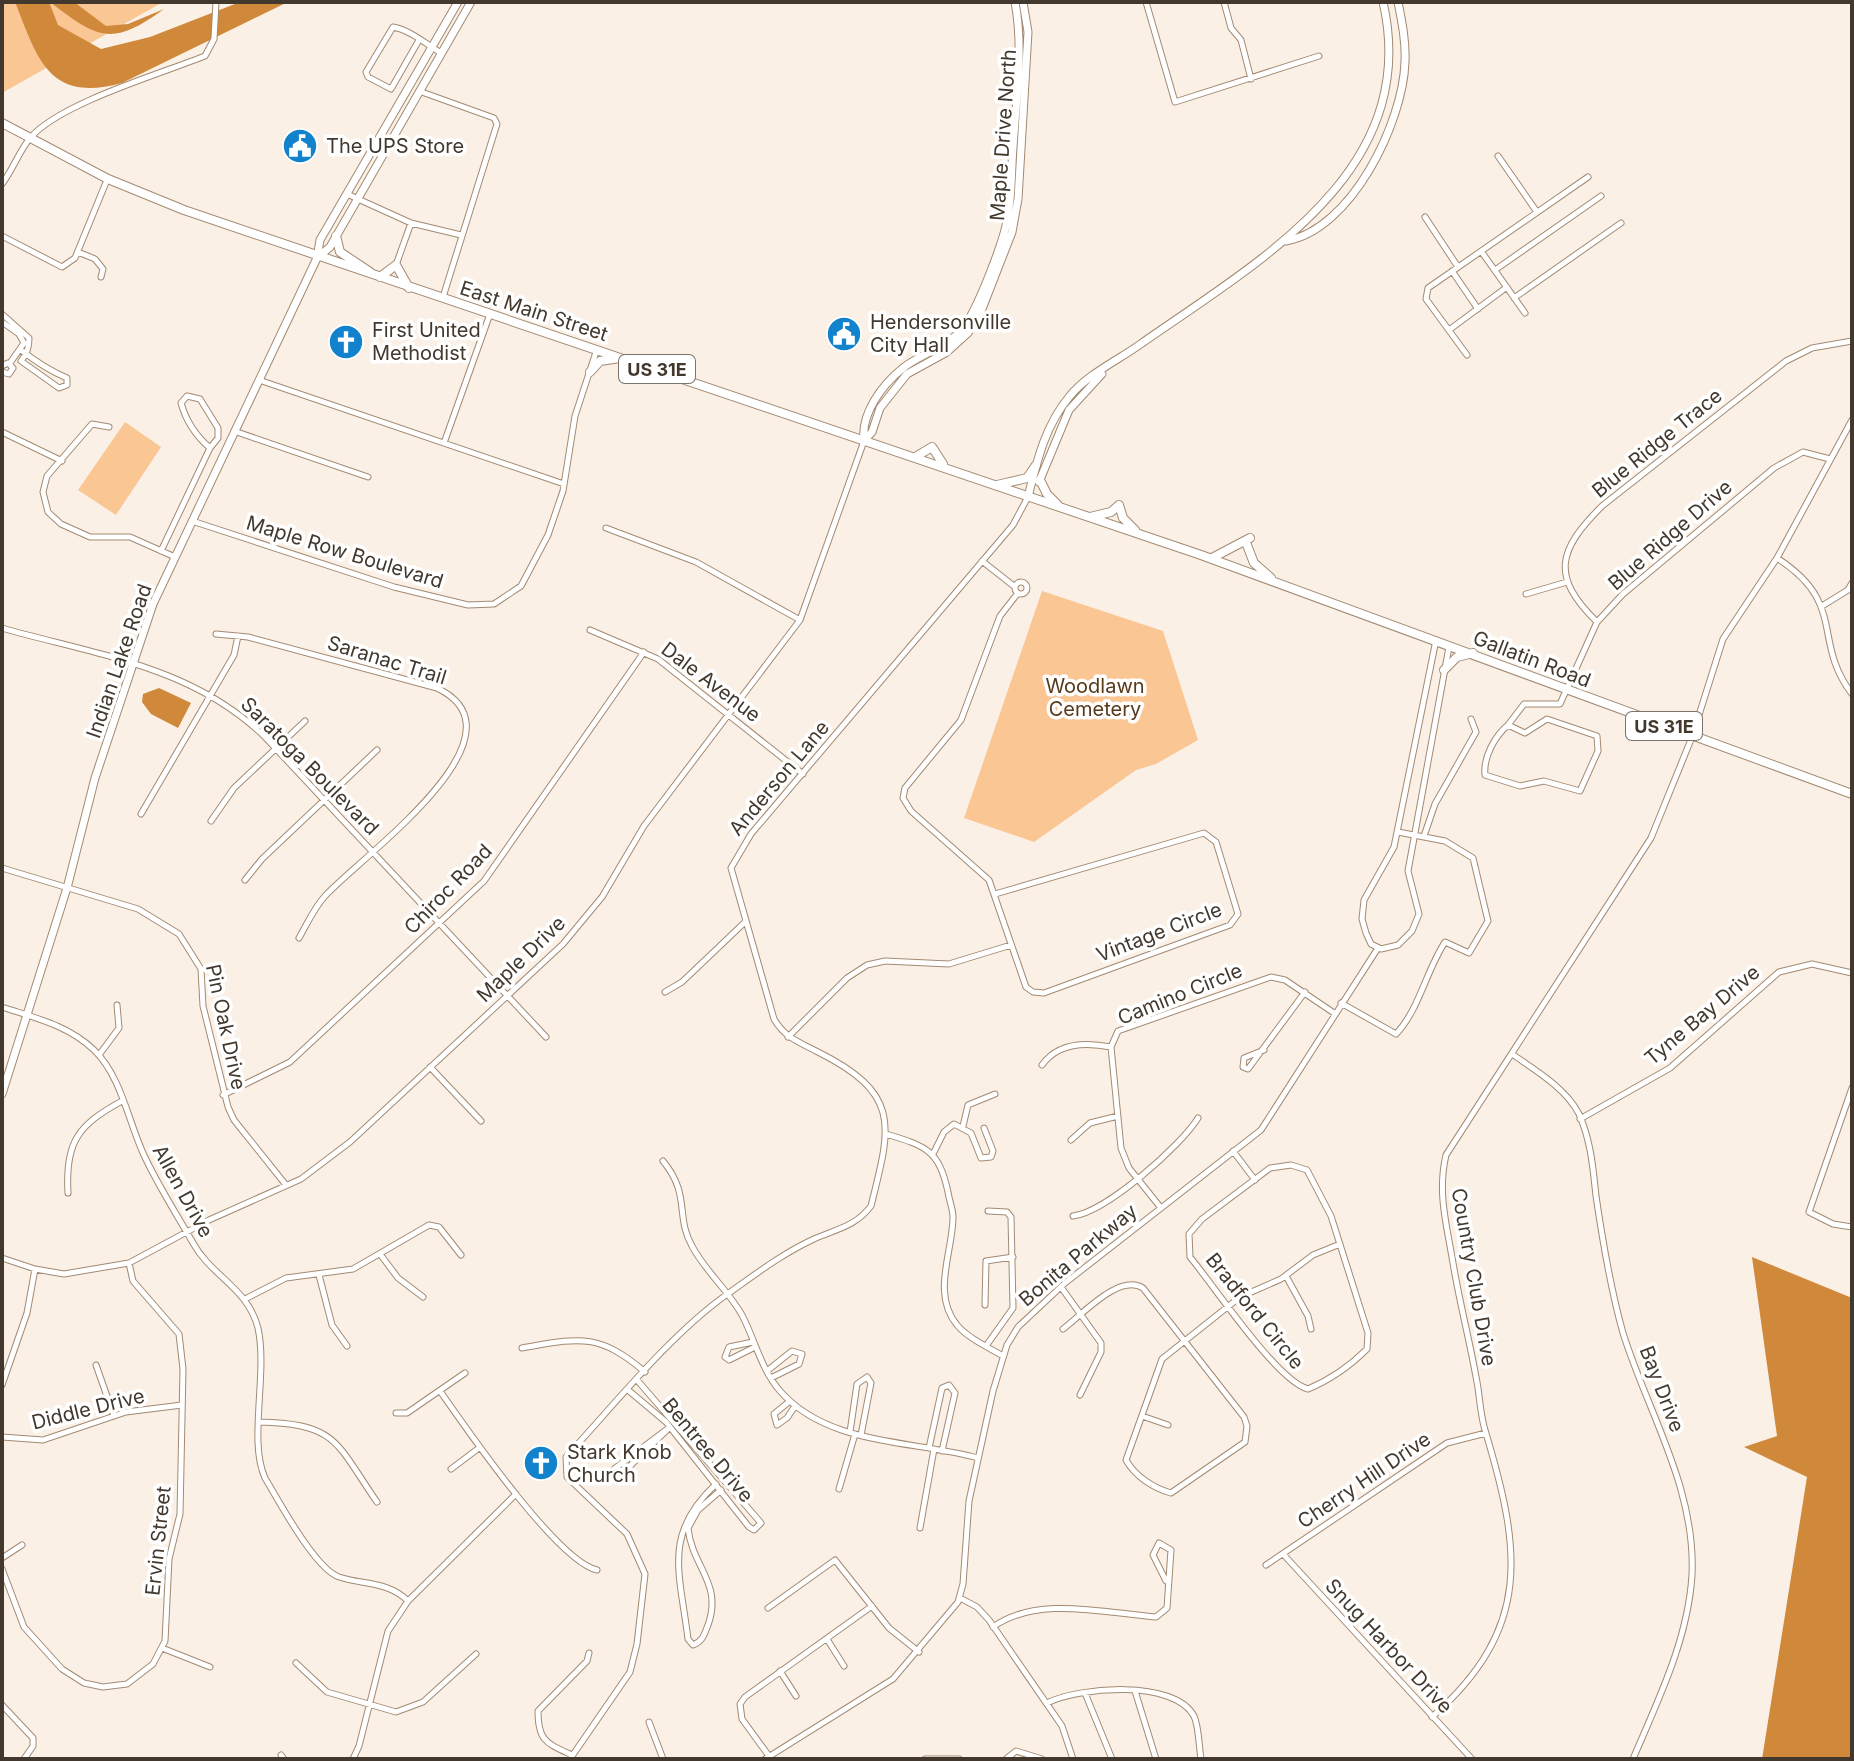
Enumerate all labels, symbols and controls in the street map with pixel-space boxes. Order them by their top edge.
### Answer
street label: Maple Drive North [985,48,1021,222]
public building icon: The UPS Store [281,127,319,165]
place label: The UPS Store [326,134,464,158]
street label: East Main Street [457,276,611,346]
place label: Hendersonville City Hall [870,310,1011,357]
public building icon: Hendersonville City Hall [825,315,863,353]
place label: First United Methodist [372,318,481,365]
church icon: First United Methodist [327,323,365,361]
road number: US 31E [619,355,695,383]
street label: Blue Ridge Trace [1587,383,1727,503]
street label: Blue Ridge Drive [1603,475,1737,595]
street label: Maple Row Boulevard [244,511,446,593]
street label: Indian Lake Road [81,581,157,741]
street label: Gallatin Road [1470,626,1594,692]
street label: Saranac Trail [325,631,449,689]
street label: Dale Avenue [657,637,765,727]
park label: Woodlawn Cemetery [1045,674,1145,721]
street label: Saratoga Boulevard [236,692,384,840]
road number: US 31E [1626,712,1702,740]
street label: Anderson Lane [724,715,834,841]
street label: Chiroc Road [399,839,497,939]
street label: Vintage Circle [1093,897,1225,967]
street label: Maple Drive [472,911,570,1007]
street label: Camino Circle [1114,958,1246,1030]
street label: Tyne Bay Drive [1640,960,1764,1070]
street label: Pin Oak Drive [201,962,251,1092]
street label: Allen Drive [148,1140,218,1242]
street label: Country Club Drive [1447,1186,1501,1368]
street label: Bonita Parkway [1014,1199,1142,1311]
street label: Bradford Circle [1201,1248,1309,1374]
street label: Bay Drive [1635,1342,1689,1436]
street label: Diddle Drive [29,1383,147,1435]
street label: Bentree Drive [657,1393,759,1507]
street label: Cherry Hill Drive [1293,1427,1435,1533]
place label: Stark Knob Church [567,1440,672,1487]
church icon: Stark Knob Church [522,1444,560,1482]
street label: Ervin Street [140,1485,176,1597]
street label: Snug Harbor Drive [1320,1574,1458,1718]

